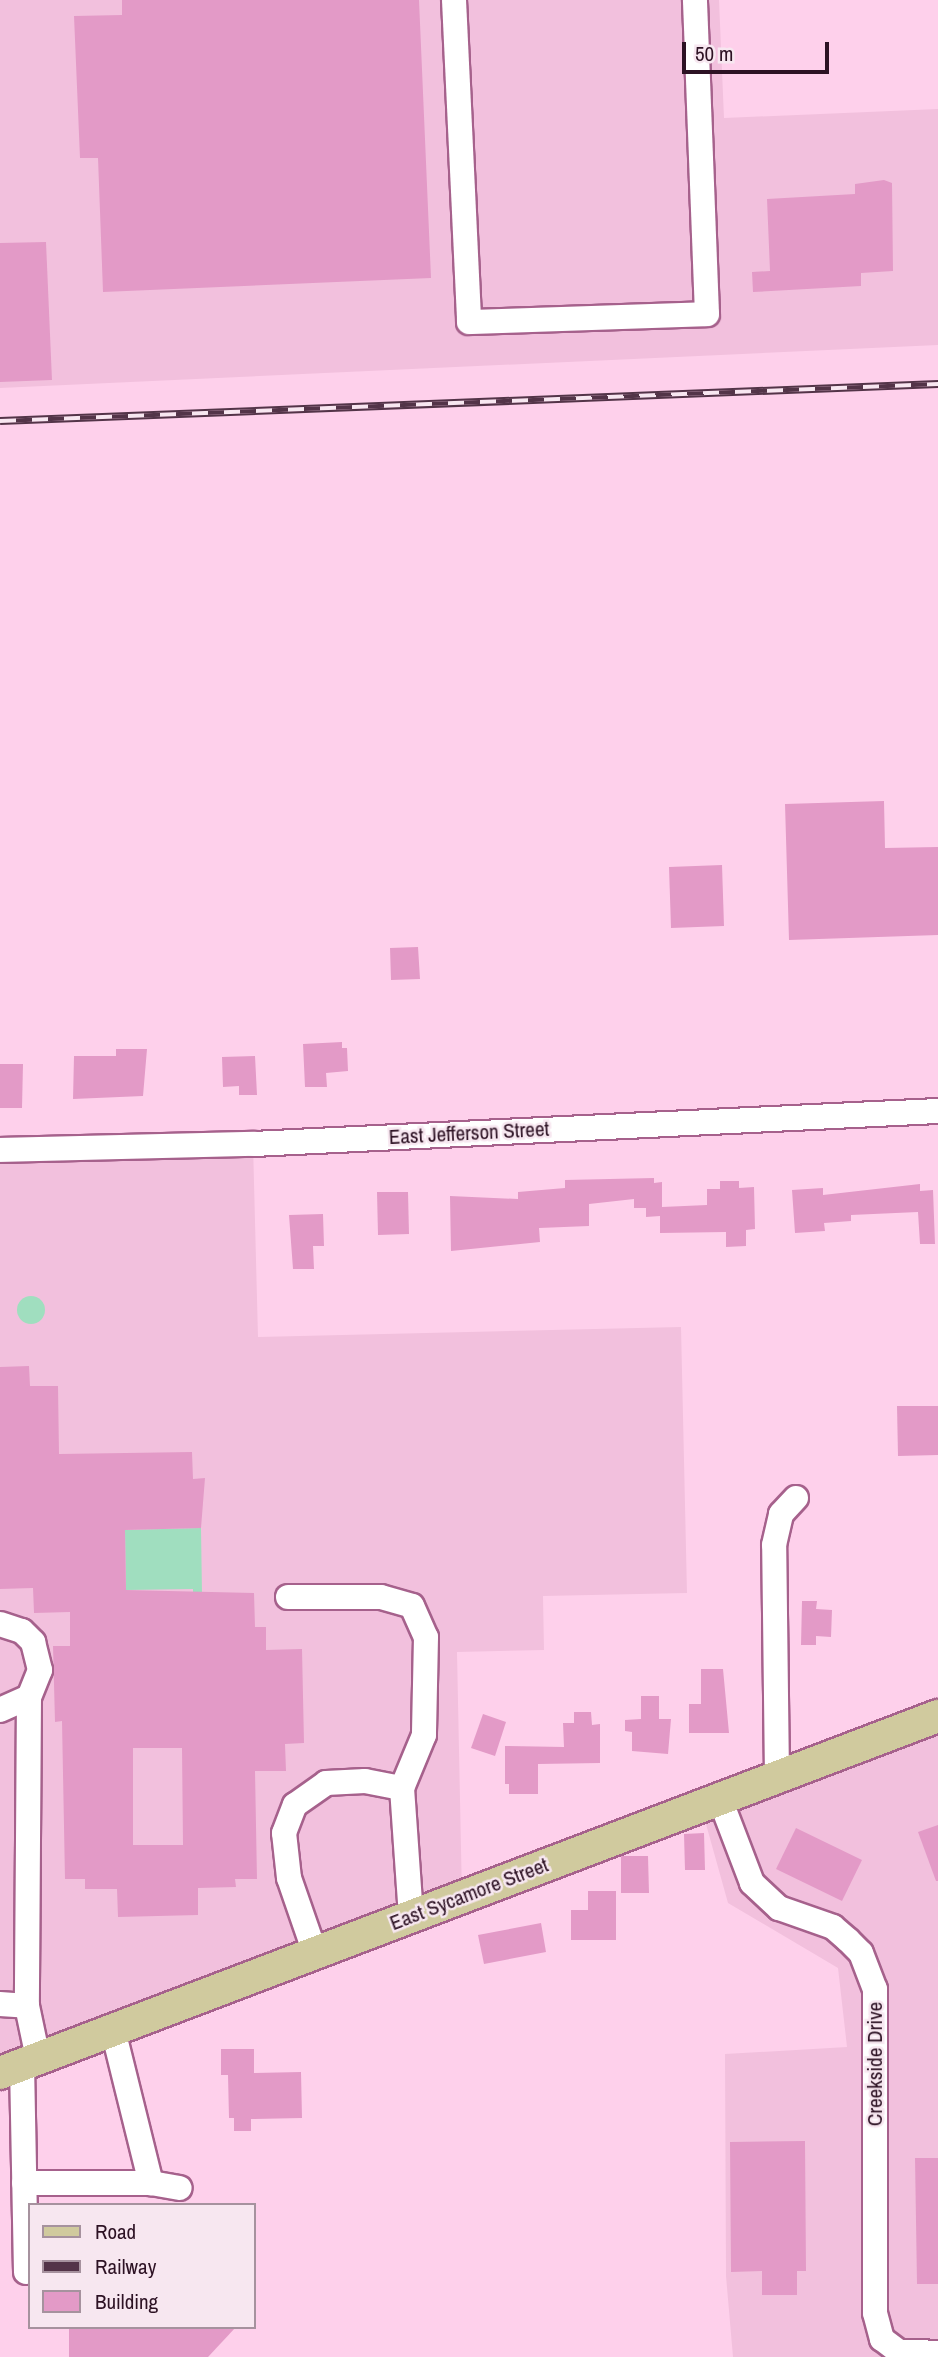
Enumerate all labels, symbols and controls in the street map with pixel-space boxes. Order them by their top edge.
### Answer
scale bar [686,28,833,72]
text: 50 m [695,39,733,68]
street label: East Jefferson Street [388,1116,550,1150]
street label: East Sycamore Street [386,1852,552,1936]
street label: Creekside Drive [862,2002,888,2126]
legend [28,2203,256,2329]
text: Road [95,2217,136,2246]
text: Railway [95,2252,156,2281]
text: Building [95,2287,158,2316]

